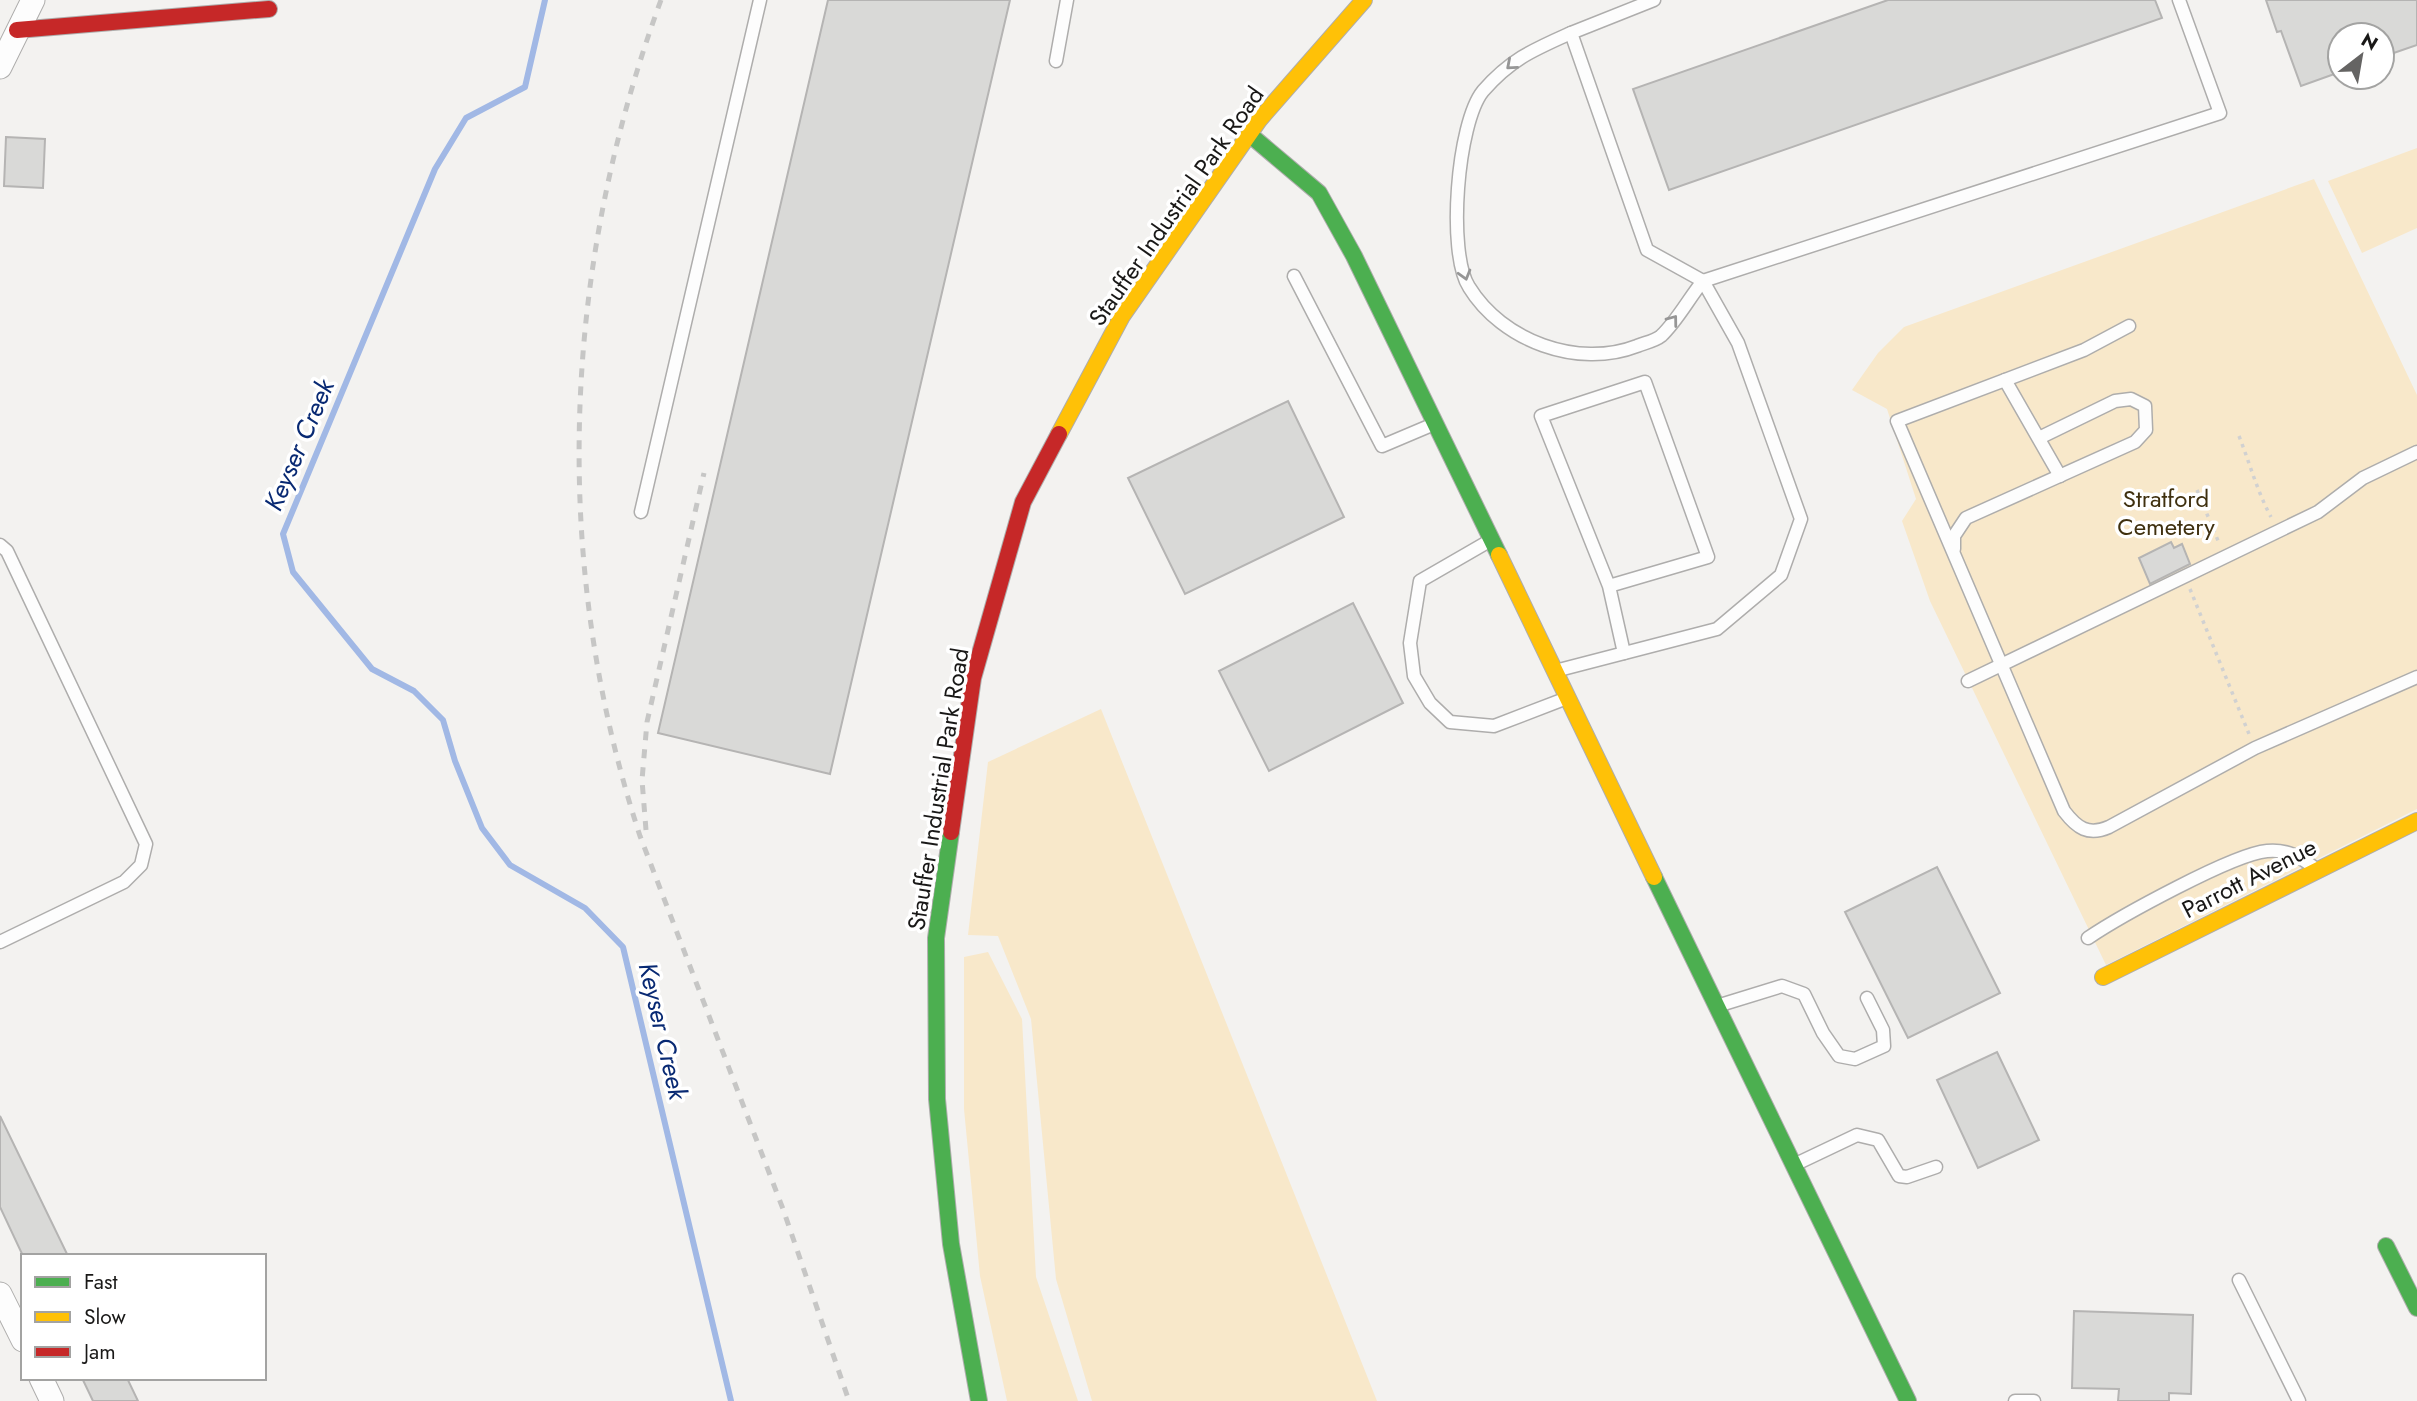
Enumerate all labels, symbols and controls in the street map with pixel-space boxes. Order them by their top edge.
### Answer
north arrow [2326,21,2396,91]
text: N [2356,26,2383,57]
one-way arrow [1506,56,1518,69]
street label: Stauffer Industrial Park Road [1080,79,1272,333]
one-way arrow [1456,269,1471,281]
one-way arrow [1664,315,1677,328]
water label: Keyser Creek [254,372,344,517]
park label: Stratford Cemetery [2117,481,2215,544]
street label: Stauffer Industrial Park Road [898,645,978,933]
street label: Parrott Avenue [2176,829,2322,927]
water label: Keyser Creek [629,959,698,1105]
legend [21,1254,266,1380]
text: Fast [84,1267,117,1297]
text: Slow [84,1302,126,1332]
text: Jam [81,1337,116,1367]

